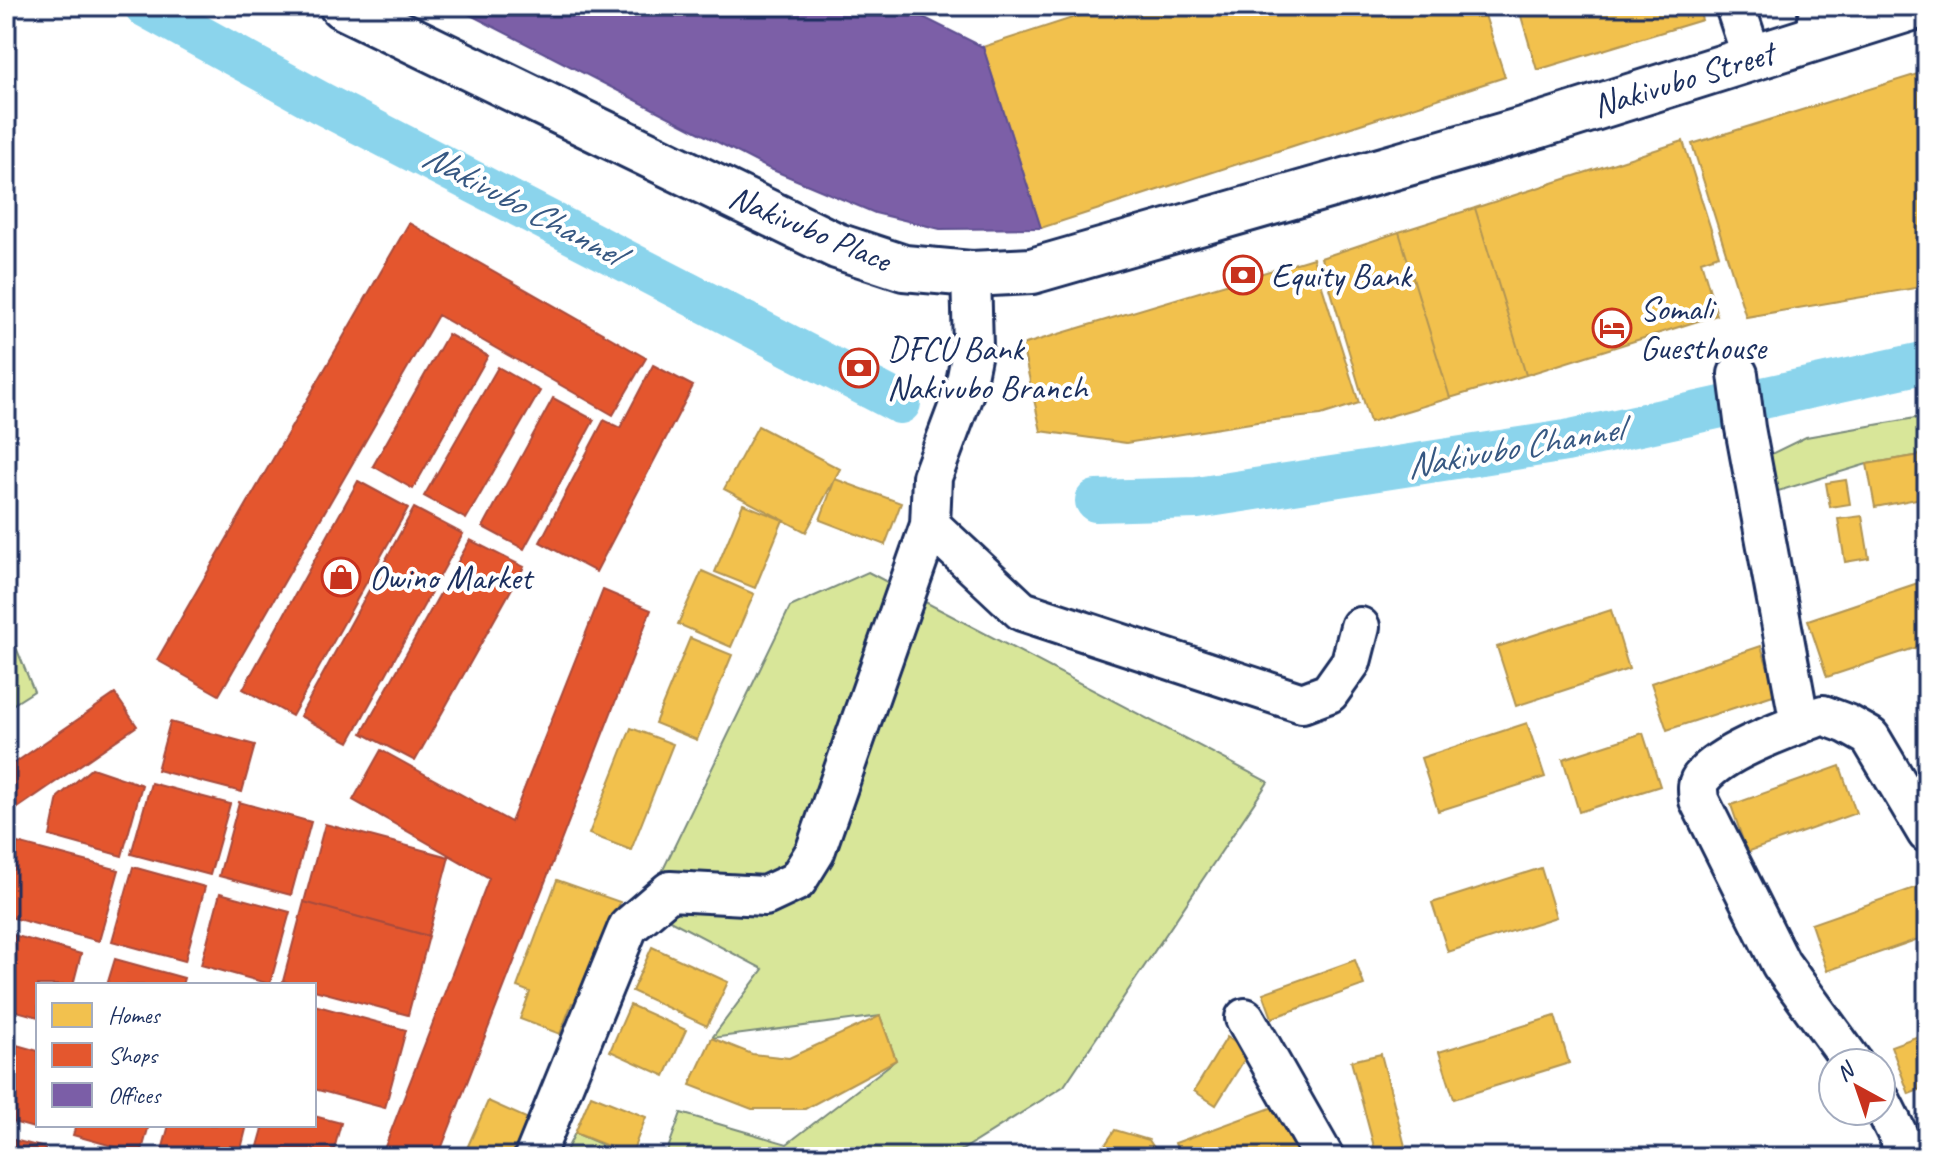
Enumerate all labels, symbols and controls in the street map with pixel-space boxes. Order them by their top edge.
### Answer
street label: Nakivubo Street [1587,30,1783,127]
water label: Nakivubo Channel [415,133,639,281]
street label: Nakivubo Place [723,175,899,282]
bank icon: Equity Bank [1222,254,1264,296]
place label: Equity Bank [1271,254,1413,297]
place label: Somali Guesthouse [1640,287,1768,369]
hotel icon: Somali Guesthouse [1591,307,1633,349]
place label: DFCU Bank Nakivubo Branch [887,327,1089,409]
bank icon: DFCU Bank Nakivubo Branch [838,347,880,389]
water label: Nakivubo Channel [1403,403,1637,489]
shop icon: Owino Market [320,556,362,598]
place label: Owino Market [369,556,535,599]
legend [36,983,316,1127]
text: Homes [108,1000,161,1030]
text: Shops [108,1040,159,1070]
north arrow [1817,1047,1897,1127]
text: N [1831,1055,1862,1088]
text: Offices [108,1080,162,1110]

